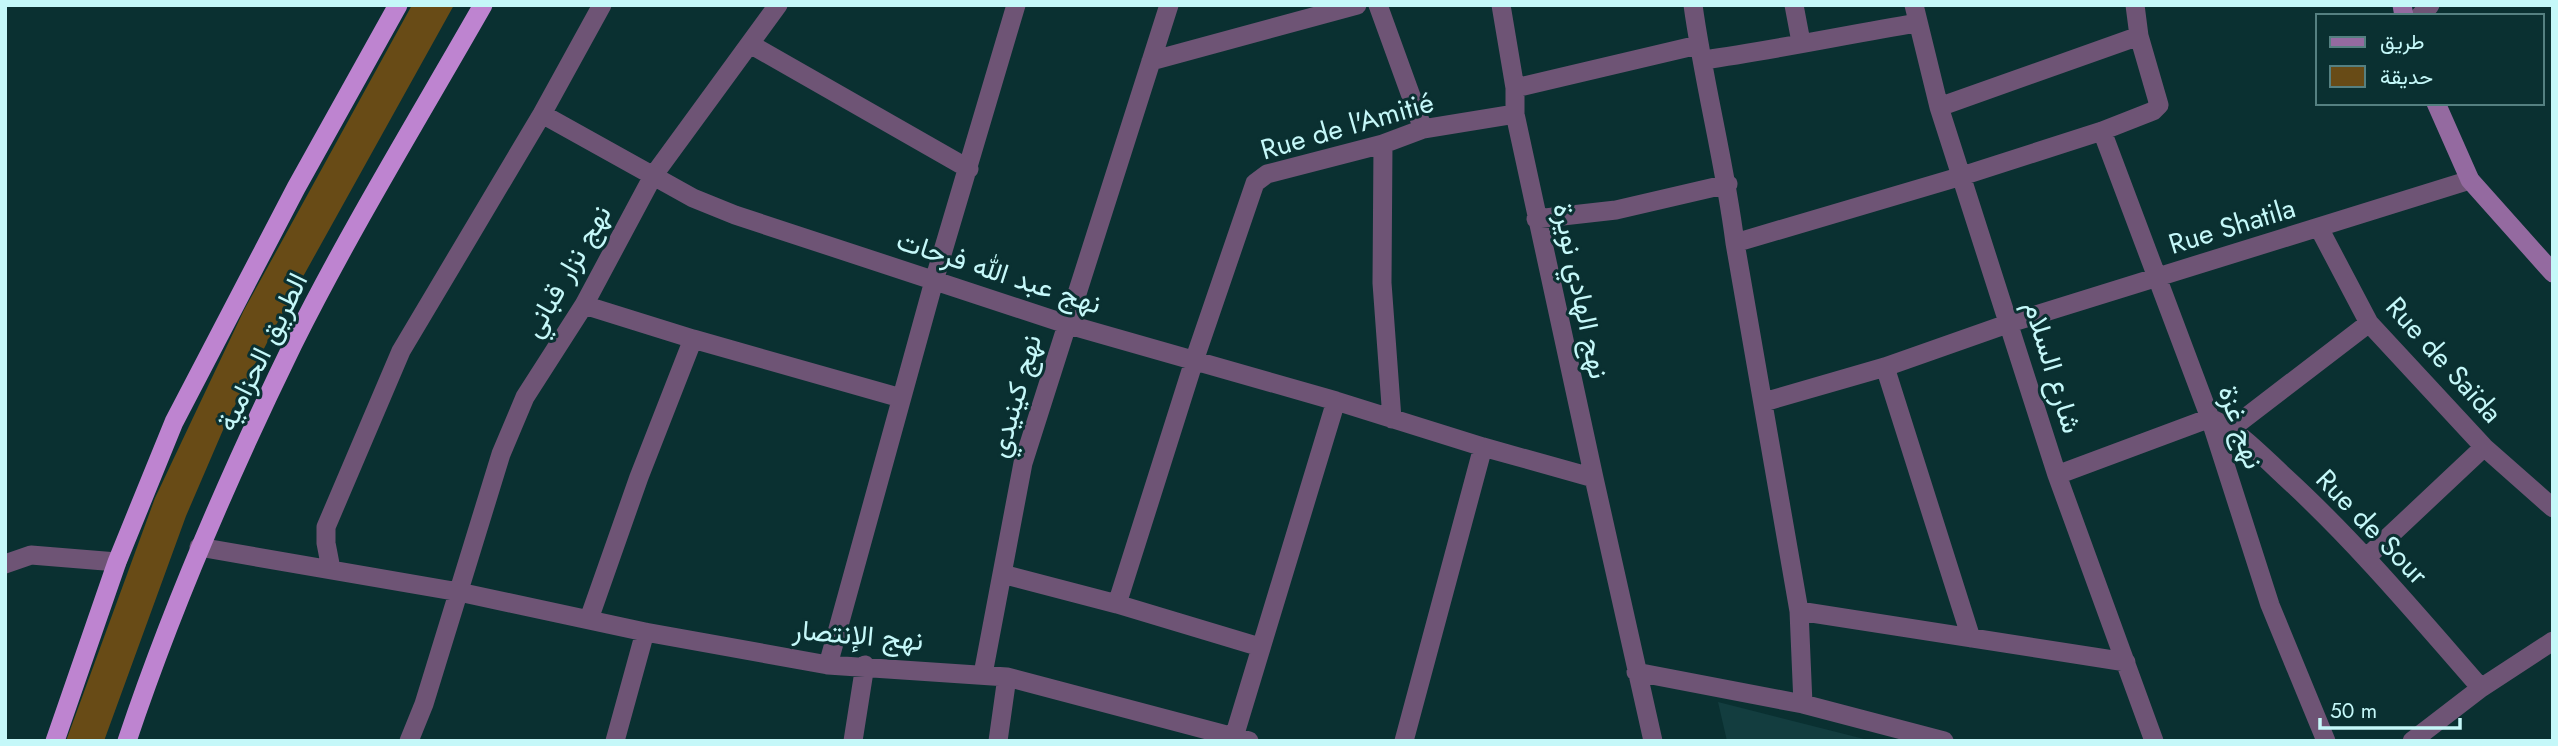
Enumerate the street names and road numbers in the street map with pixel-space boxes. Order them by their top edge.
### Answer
street label: Rue de l'Amitié [1256,82,1438,170]
street label: Rue Shatila [2164,187,2300,265]
street label: نهج نزار قباني [513,197,623,346]
street label: نهج الهادي نويرة [1540,199,1620,383]
street label: نهج عبد الله فرحات [891,220,1107,324]
street label: الطريق الحزامية [206,266,318,438]
street label: Rue de Saïda [2376,288,2512,432]
street label: شارع السلام [2013,296,2093,438]
street label: نهج كينيدي [978,330,1054,463]
street label: نهج غزة [2208,380,2274,474]
street label: Rue de Sour [2306,460,2438,594]
street label: نهج الإنتصار [790,609,925,661]

